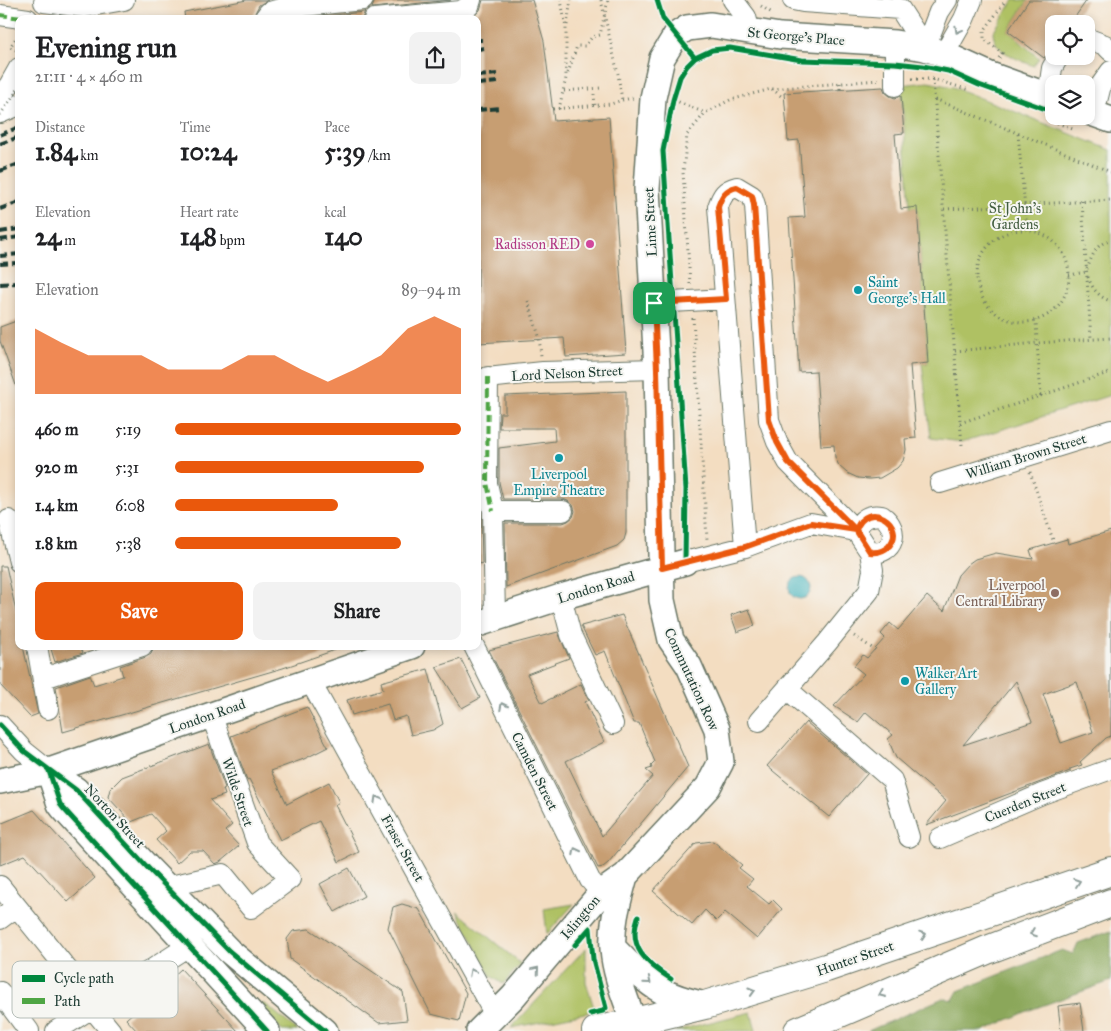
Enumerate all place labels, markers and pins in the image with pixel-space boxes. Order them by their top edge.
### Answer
place label: Radisson RED [494,236,580,253]
marker: Radisson RED [584,238,596,250]
place label: Saint George's Hall [868,274,946,307]
pin [633,282,675,324]
marker: Saint George's Hall [852,284,864,296]
marker: Liverpool Empire Theatre [553,452,565,464]
place label: Liverpool Empire Theatre [513,466,605,499]
place label: Liverpool Central Library [955,577,1045,610]
marker: Liverpool Central Library [1049,587,1061,599]
place label: Walker Art Gallery [915,665,977,698]
marker: Walker Art Gallery [899,675,911,687]

